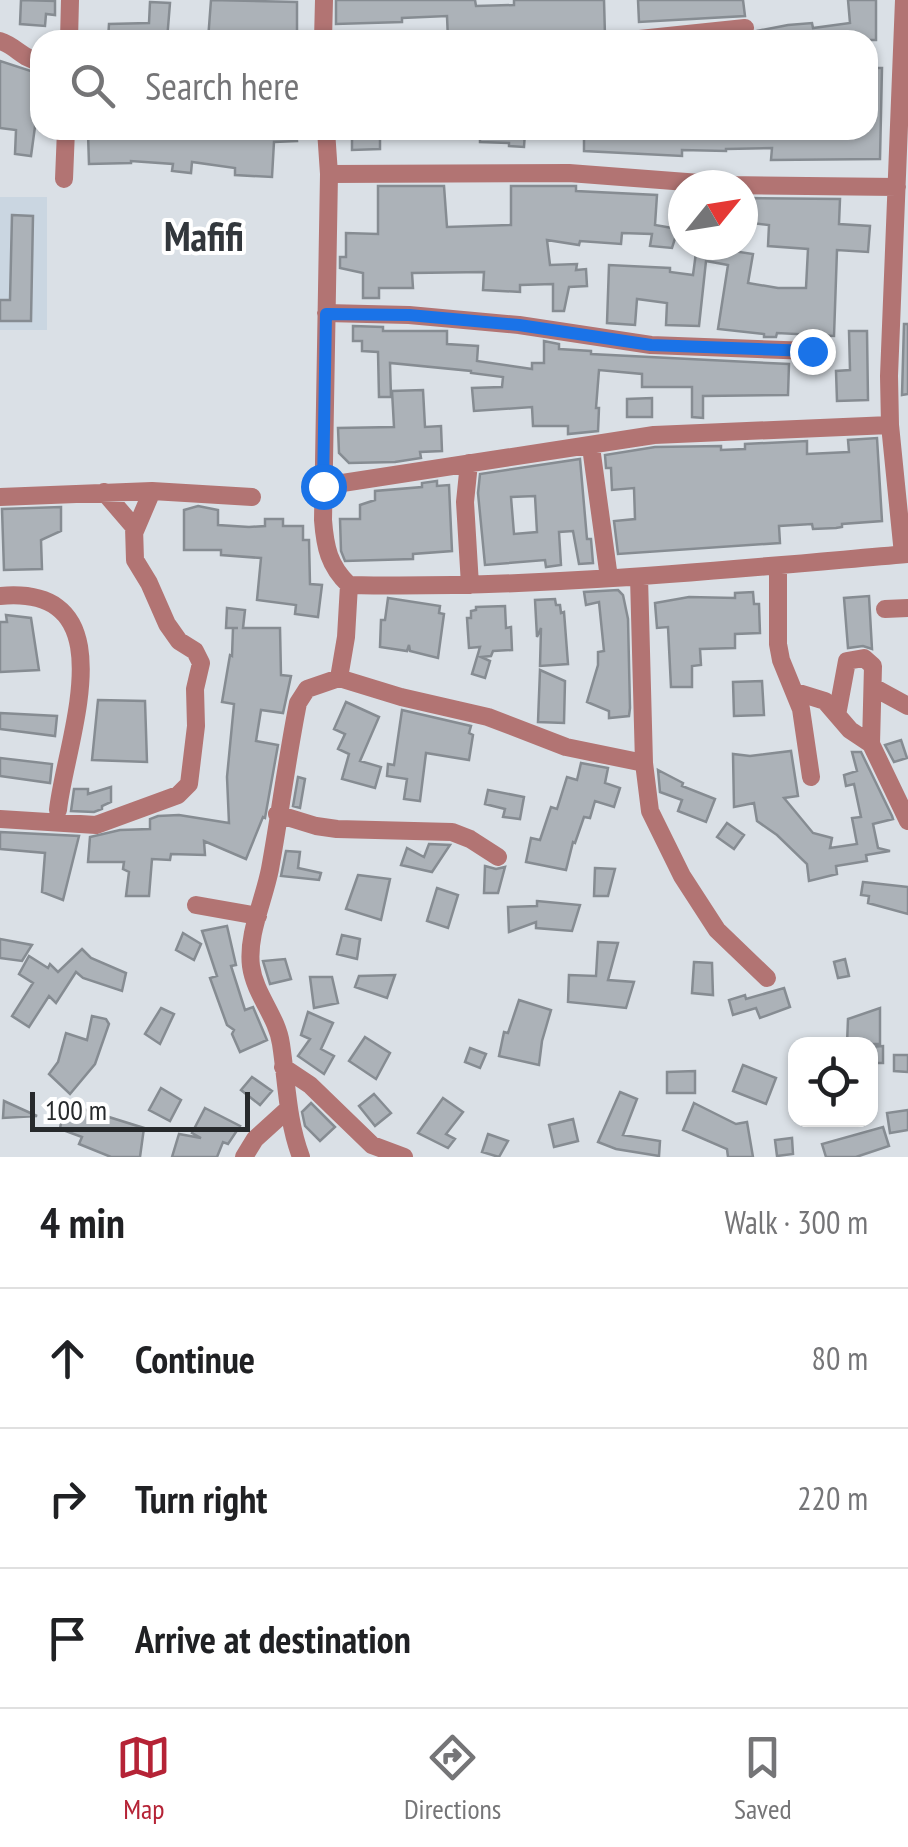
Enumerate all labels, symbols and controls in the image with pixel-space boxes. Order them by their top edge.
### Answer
search box [30,30,878,140]
icon: search [65,58,120,113]
text: Search here [145,61,299,110]
north arrow [668,170,758,260]
district label: Mafifi [164,210,244,262]
route end [790,329,836,375]
route start [301,464,347,510]
map controls [788,1037,878,1127]
button: locate [788,1037,878,1127]
scale bar [30,1087,250,1132]
text: 100 m [45,1091,107,1128]
text: 4 min [40,1195,125,1250]
text: Walk · 300 m [724,1201,868,1243]
icon: ahead [40,1331,95,1386]
text: Continue [135,1334,255,1383]
text: 80 m [812,1337,868,1379]
icon: right [40,1471,95,1526]
text: Turn right [135,1474,267,1523]
text: 220 m [797,1477,868,1519]
icon: arrive [40,1611,95,1666]
text: Arrive at destination [135,1614,411,1663]
tab: Map [116,1730,171,1827]
tab: Directions [404,1730,501,1827]
tab: Saved [734,1730,792,1827]

